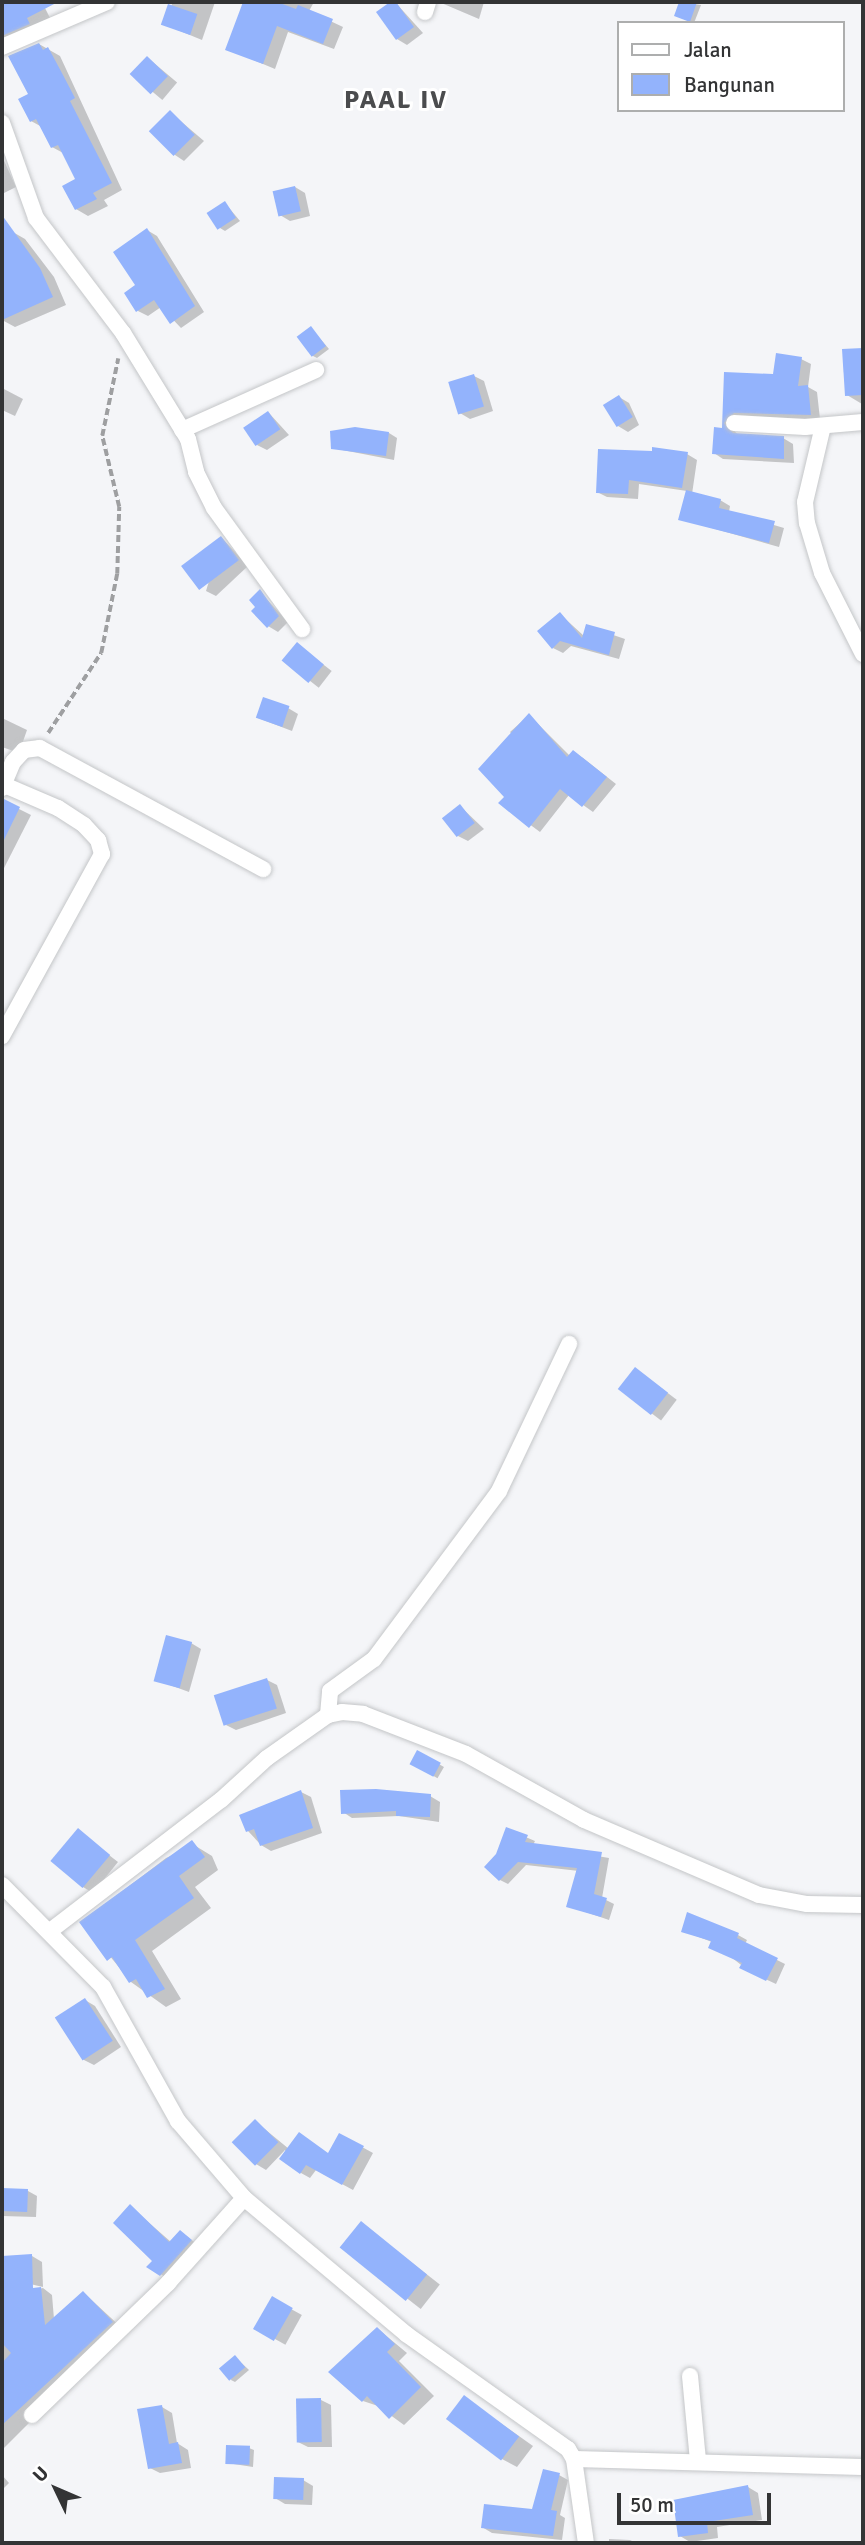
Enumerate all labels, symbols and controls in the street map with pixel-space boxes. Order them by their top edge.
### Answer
legend [616,21,844,112]
text: Jalan [684,37,732,63]
text: Bangunan [684,72,775,98]
district label: PAAL IV [345,85,447,117]
north arrow [21,2454,91,2524]
text: U [28,2461,54,2487]
scale bar [620,2478,774,2522]
text: 50 m [630,2492,674,2518]

